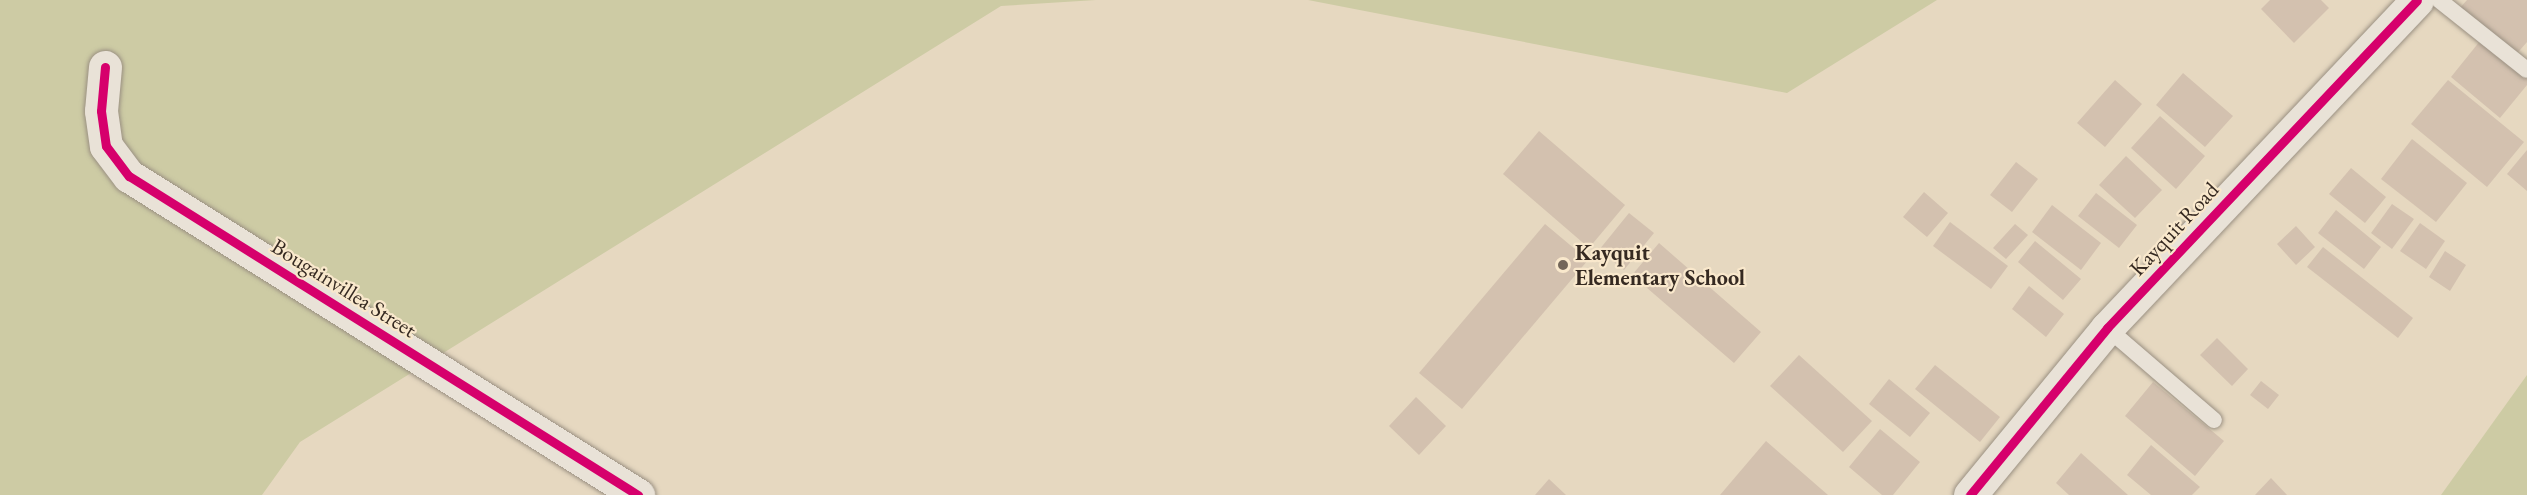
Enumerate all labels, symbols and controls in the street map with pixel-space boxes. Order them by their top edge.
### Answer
street label: Kayquit Road [2124,177,2224,281]
street label: Bougainvillea Street [267,233,421,343]
place label: Kayquit Elementary School [1575,239,1745,290]
marker: Kayquit Elementary School [1556,258,1570,272]

